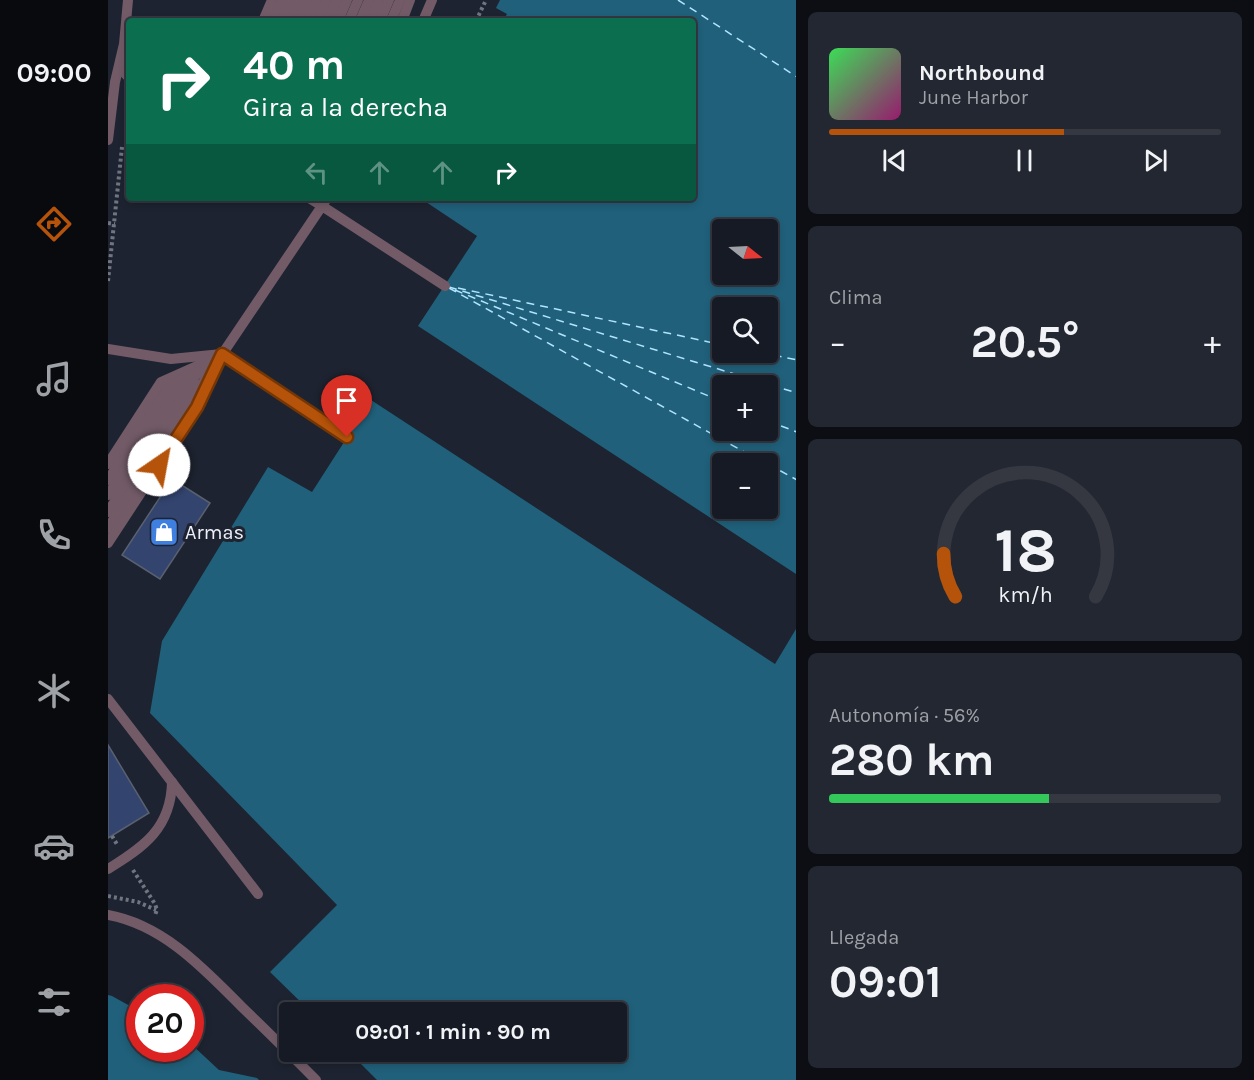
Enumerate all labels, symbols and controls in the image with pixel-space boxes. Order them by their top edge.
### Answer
text: 40 m [243,40,345,90]
icon: right [144,42,222,120]
text: 09:00 [17,57,91,89]
text: Northbound [919,60,1045,86]
text: June Harbor [919,86,1028,109]
text: Gira a la derecha [243,91,448,123]
icon: previous [878,144,911,177]
icon: pause [1008,144,1041,177]
icon: next [1139,144,1172,177]
icon: left [300,156,333,189]
icon: ahead [363,156,396,189]
icon: ahead [426,156,459,189]
icon: right [489,156,522,189]
icon: directions [33,203,75,245]
north arrow [712,219,778,285]
map controls [712,219,778,519]
text: Clima [829,286,883,309]
button: search [712,297,778,363]
text: 20.5° [970,316,1080,368]
text: − [829,323,846,361]
text: + [1204,323,1221,361]
icon: music [33,358,75,400]
pin [321,375,372,437]
button: + [712,375,778,441]
icon: arrive [330,384,363,417]
position arrow [127,433,191,497]
button: − [712,453,778,519]
icon: phone [33,514,75,556]
text: 18 [994,514,1056,587]
shop icon: Armas [148,516,180,548]
place label: Armas [185,521,244,544]
text: km/h [998,582,1052,607]
icon: climate [33,670,75,712]
text: Autonomía · 56% [829,704,980,727]
text: 280 km [829,734,995,786]
icon: car [33,825,75,867]
text: Llegada [829,926,899,949]
text: 09:01 [829,956,942,1008]
icon: filters [33,981,75,1023]
speed limit sign: 20 [126,984,204,1062]
text: 09:01 · 1 min · 90 m [355,1019,551,1045]

